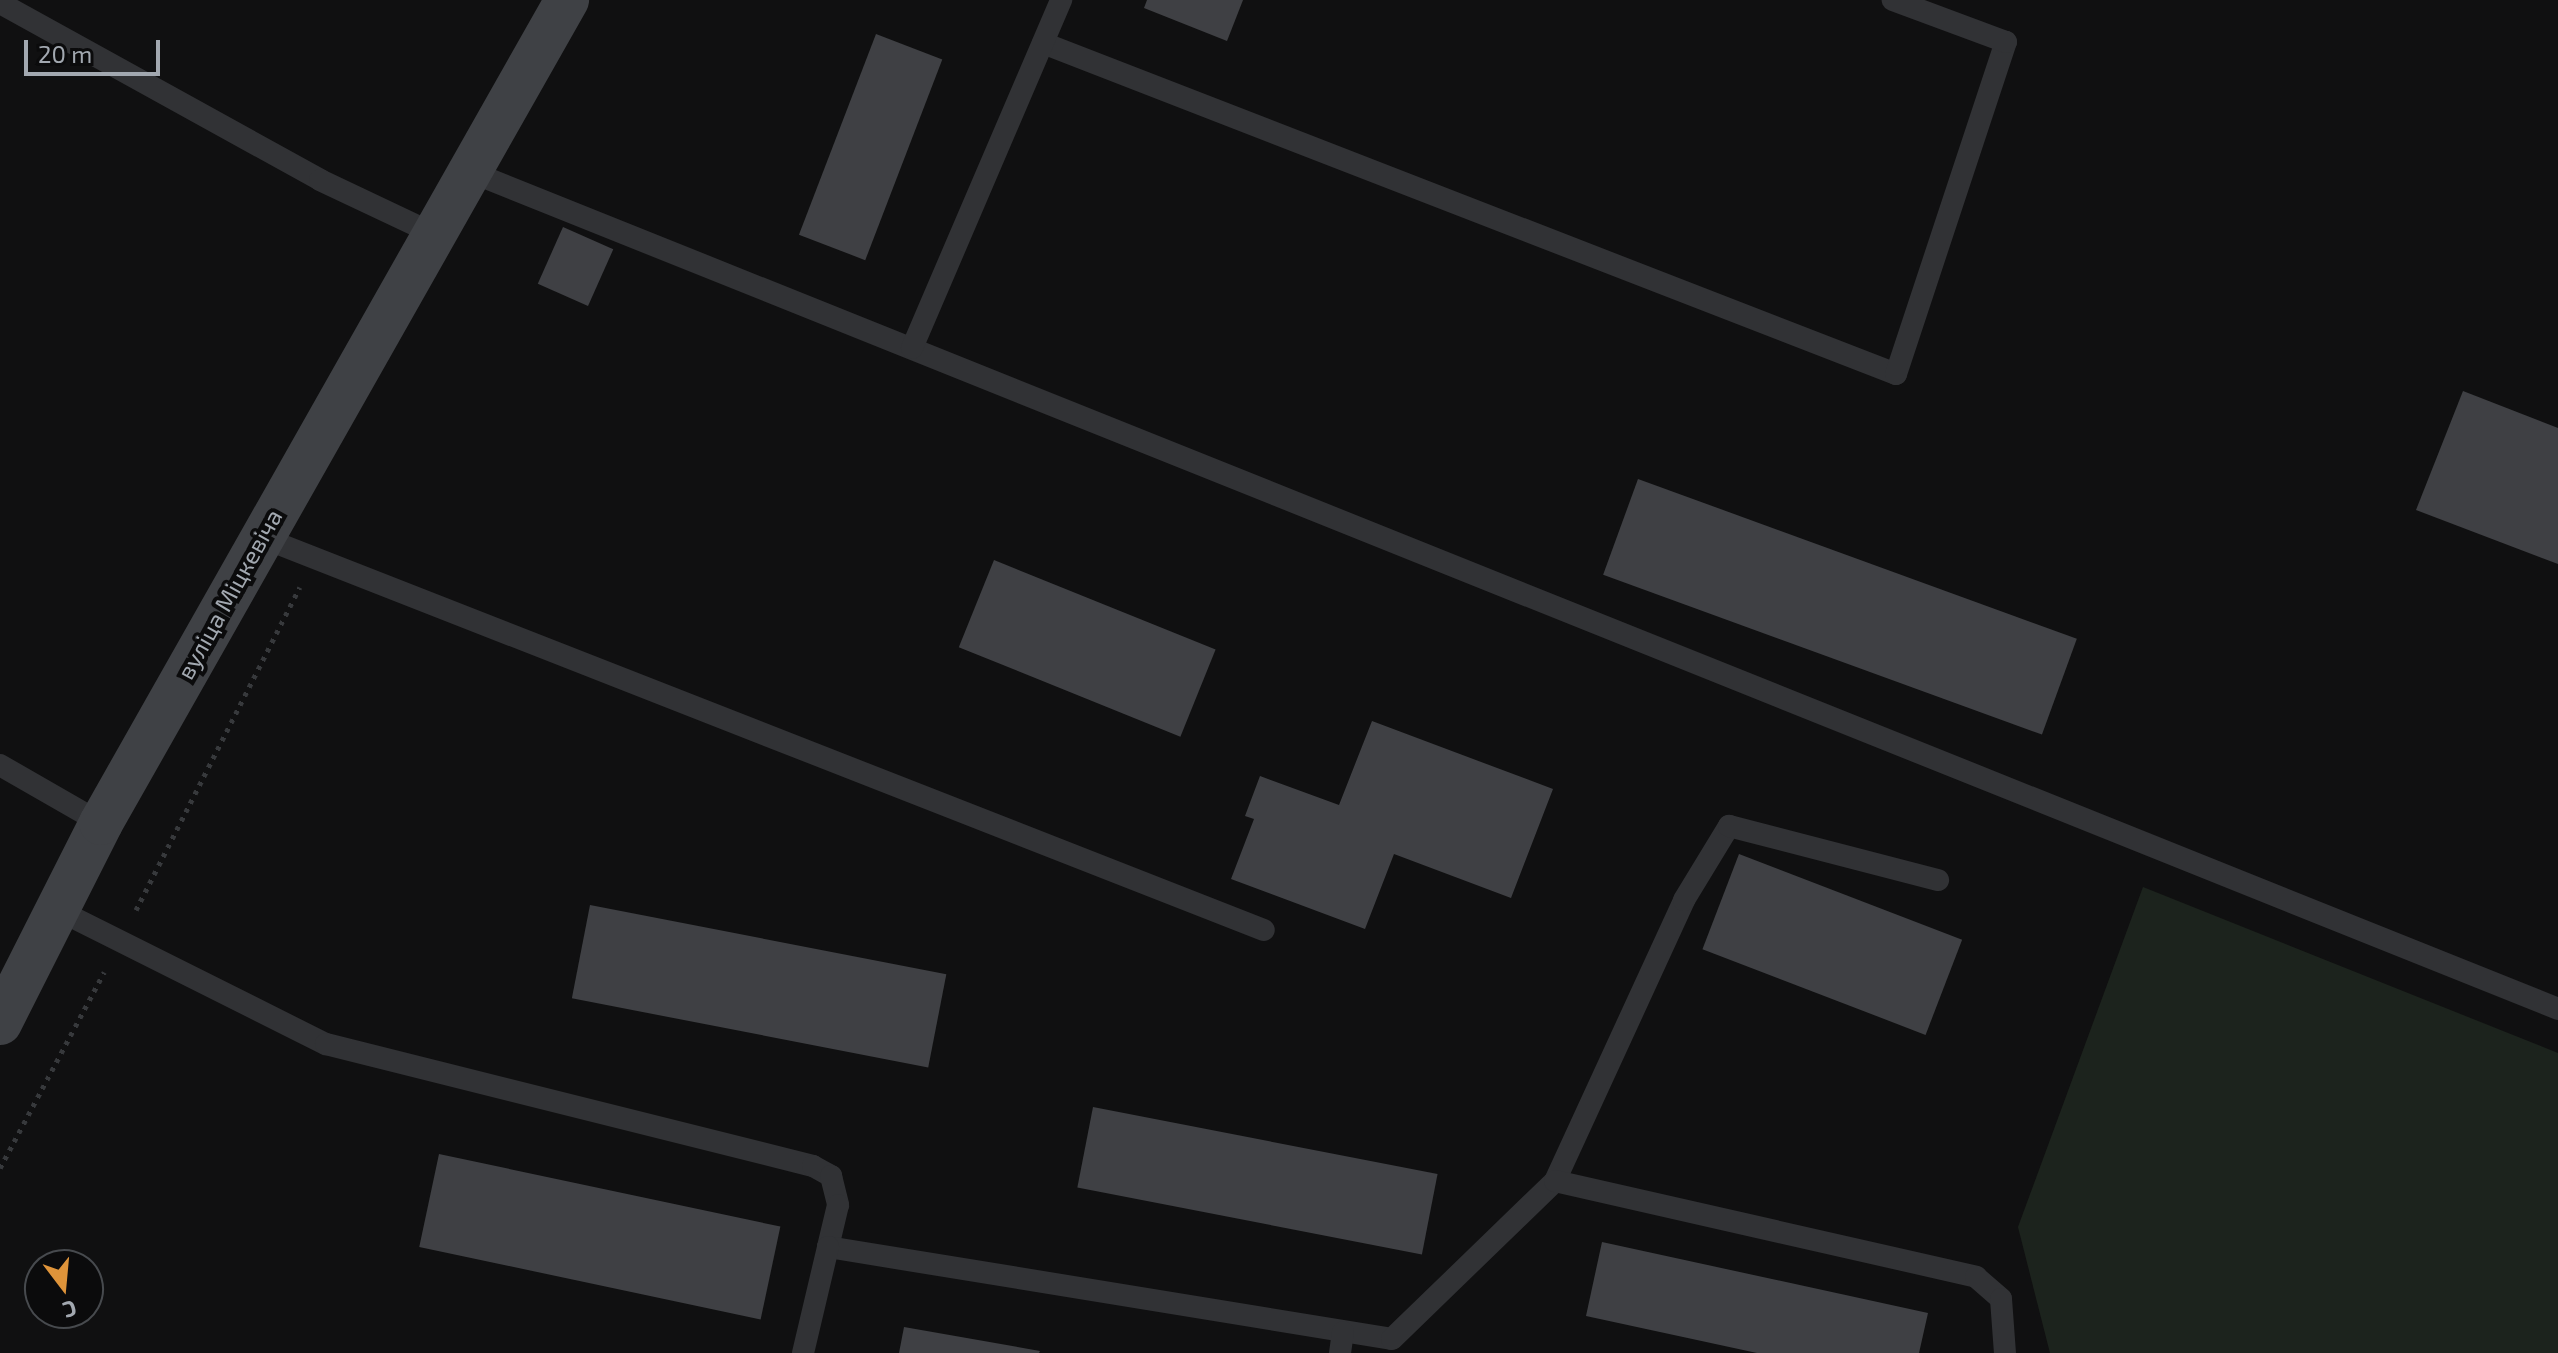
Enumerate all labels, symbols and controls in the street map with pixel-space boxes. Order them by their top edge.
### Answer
scale bar [28,24,164,74]
text: 20 m [38,39,92,68]
street label: вуліца Міцкевіча [170,504,288,684]
north arrow [24,1249,104,1329]
text: С [60,1296,80,1324]

